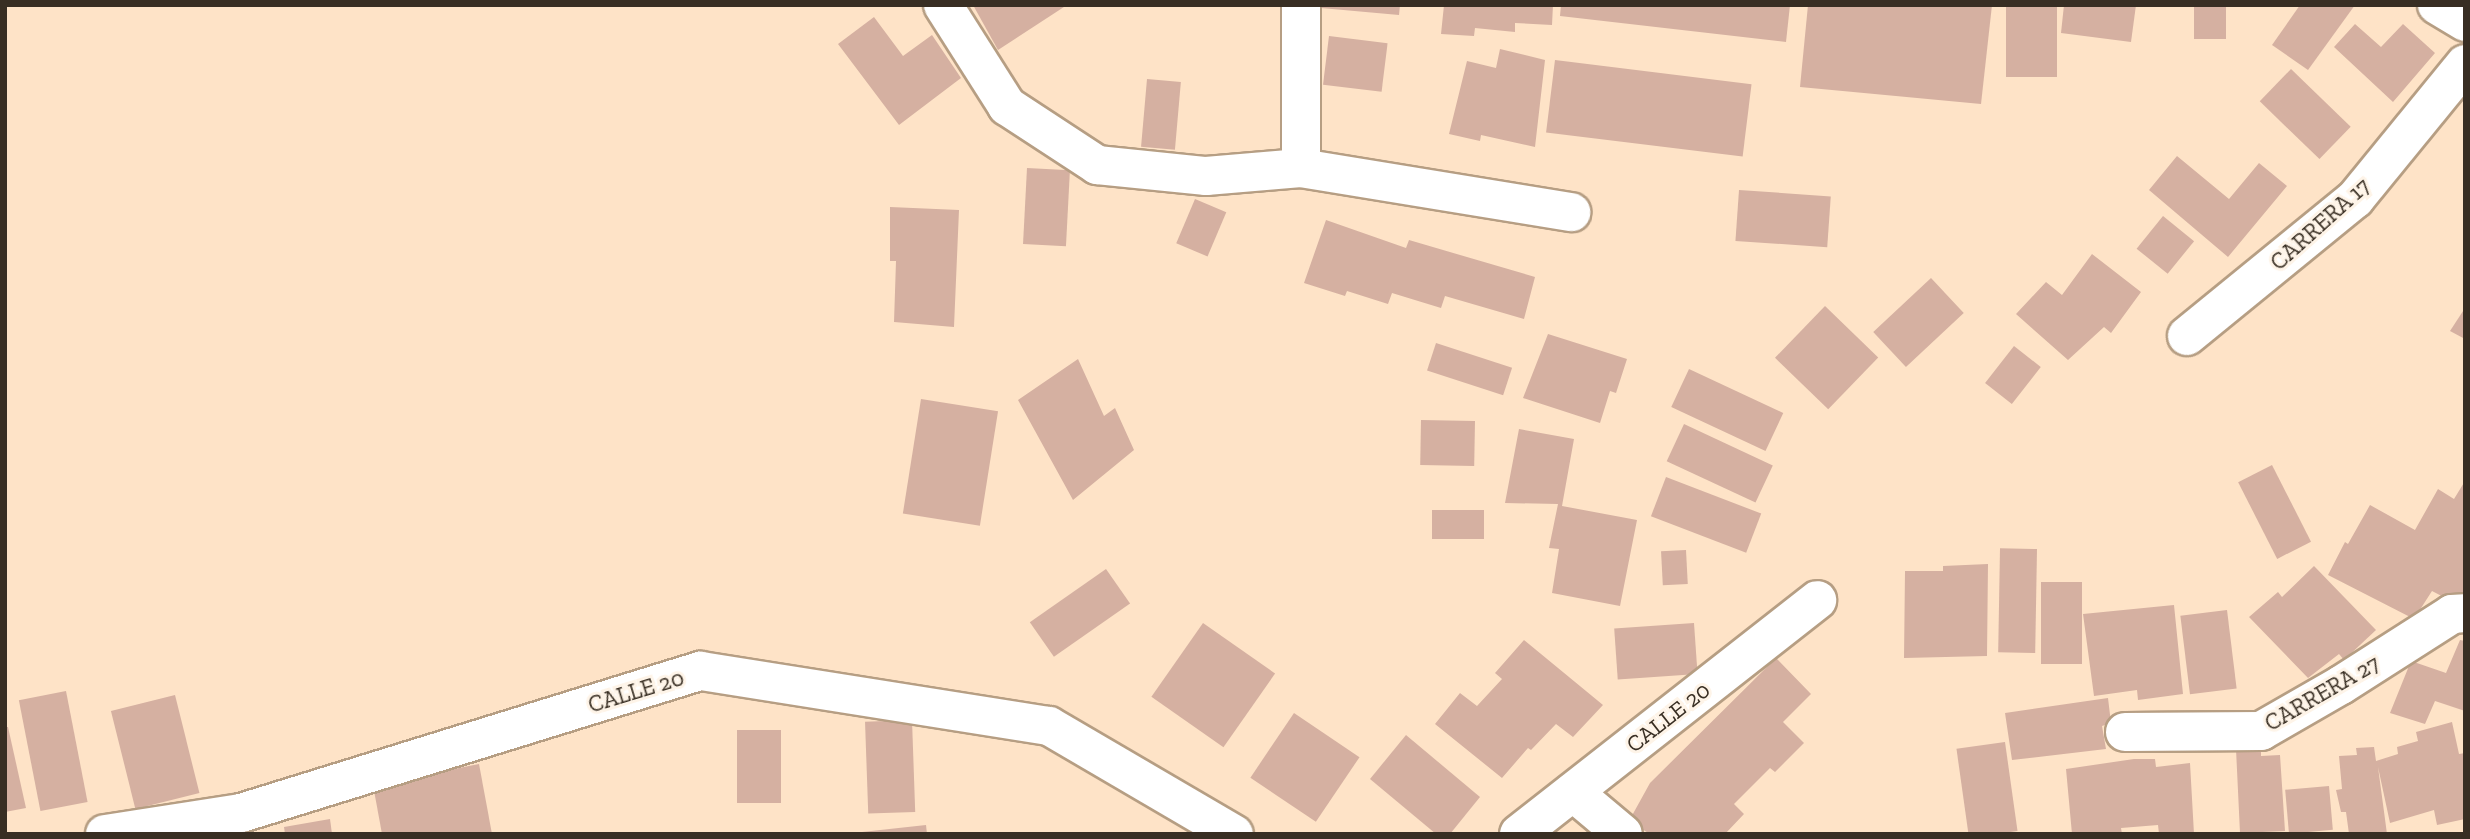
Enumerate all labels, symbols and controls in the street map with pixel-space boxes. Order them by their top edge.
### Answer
street label: CARRERA 17 [2264,172,2376,276]
street label: CARRERA 27 [2259,649,2385,737]
street label: CALLE 20 [585,663,687,719]
street label: CALLE 20 [1621,676,1715,758]

